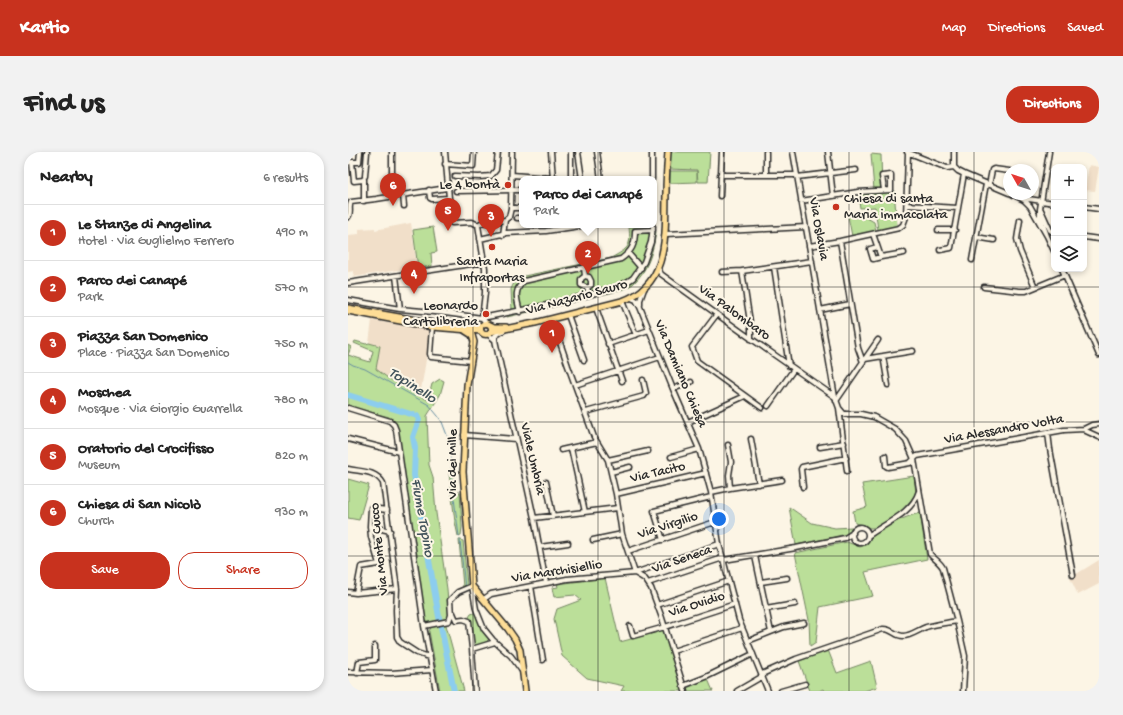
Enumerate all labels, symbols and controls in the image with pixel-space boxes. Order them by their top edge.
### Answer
text: Kartio [20,17,69,40]
text: Map [942,20,966,37]
text: Directions [988,20,1045,37]
text: Saved [1067,20,1103,37]
button: Directions [1006,86,1099,123]
text: Find us [24,88,104,121]
north arrow [1003,164,1039,200]
map controls [1051,164,1087,272]
button: + [1051,164,1087,200]
text: Nearby [40,168,93,188]
text: 6 results [263,171,308,186]
pin: 6 [380,173,406,206]
popup [519,176,657,228]
place label: Le 4 bontà [440,177,501,194]
marker: Le 4 bontà [503,180,513,190]
text: Parco dei Canapé [534,186,642,204]
place label: Chiesa di santa Maria immacolata [844,191,949,224]
street label: Via Oslavia [804,195,832,263]
pin: 5 [435,198,461,231]
button: − [1051,200,1087,236]
marker: Chiesa di santa Maria immacolata [831,202,841,212]
pin: 3 [478,204,504,237]
text: Park [534,204,558,219]
text: Le Stanze di Angelina [78,216,211,234]
text: 1 [50,225,56,240]
text: 490 m [276,225,308,240]
text: Hotel · Via Guglielmo Ferrero [78,234,234,249]
button: layers [1051,236,1087,272]
pin: 2 [575,241,601,274]
marker: Santa Maria Infraportas [487,242,497,252]
place label: Santa Maria Infraportas [457,254,529,287]
pin: 4 [401,261,427,294]
text: Parco dei Canapé [78,272,187,290]
street label: Via Nazario Sauro [523,276,630,320]
text: 2 [50,281,56,296]
text: 570 m [275,281,308,296]
street label: Via Palombaro [694,281,773,345]
text: Park [78,290,103,305]
place label: Leonardo Cartolibreria [403,298,479,331]
marker: Leonardo Cartolibreria [481,309,491,319]
street label: Via Damiano Chiesa [649,317,711,431]
pin: 1 [539,320,565,353]
text: Piazza San Domenico [78,328,208,346]
text: 3 [50,337,56,352]
text: 750 m [275,337,308,352]
text: Place · Piazza San Domenico [78,346,229,361]
water label: Topinello [385,364,440,409]
text: Moschea [78,384,131,402]
text: 4 [50,393,56,408]
text: 780 m [274,393,308,408]
text: Mosque · Via Giorgio Guarrella [78,402,243,417]
street label: Via Alessandro Volta [942,411,1066,449]
street label: Viale Umbria [515,420,549,498]
street label: Via dei Mille [445,428,462,500]
text: Oratorio del Crocifisso [78,440,214,458]
text: 5 [50,449,56,464]
text: 820 m [275,449,308,464]
text: Museum [78,458,120,473]
street label: Via Tacito [628,458,687,488]
water label: Fiume Topino [406,478,438,560]
text: Chiesa di San Nicolò [78,496,201,514]
street label: Via Monte Cucco [367,502,393,597]
text: 6 [50,505,56,520]
text: 930 m [275,505,308,520]
street label: Via Virgilio [635,508,700,544]
your location [709,509,729,529]
text: Church [78,514,114,529]
street label: Via Seneca [649,541,715,578]
button: Save [40,552,170,589]
button: Share [178,552,308,589]
street label: Via Marchisiellio [509,556,604,588]
street label: Via Ovidio [666,588,727,622]

